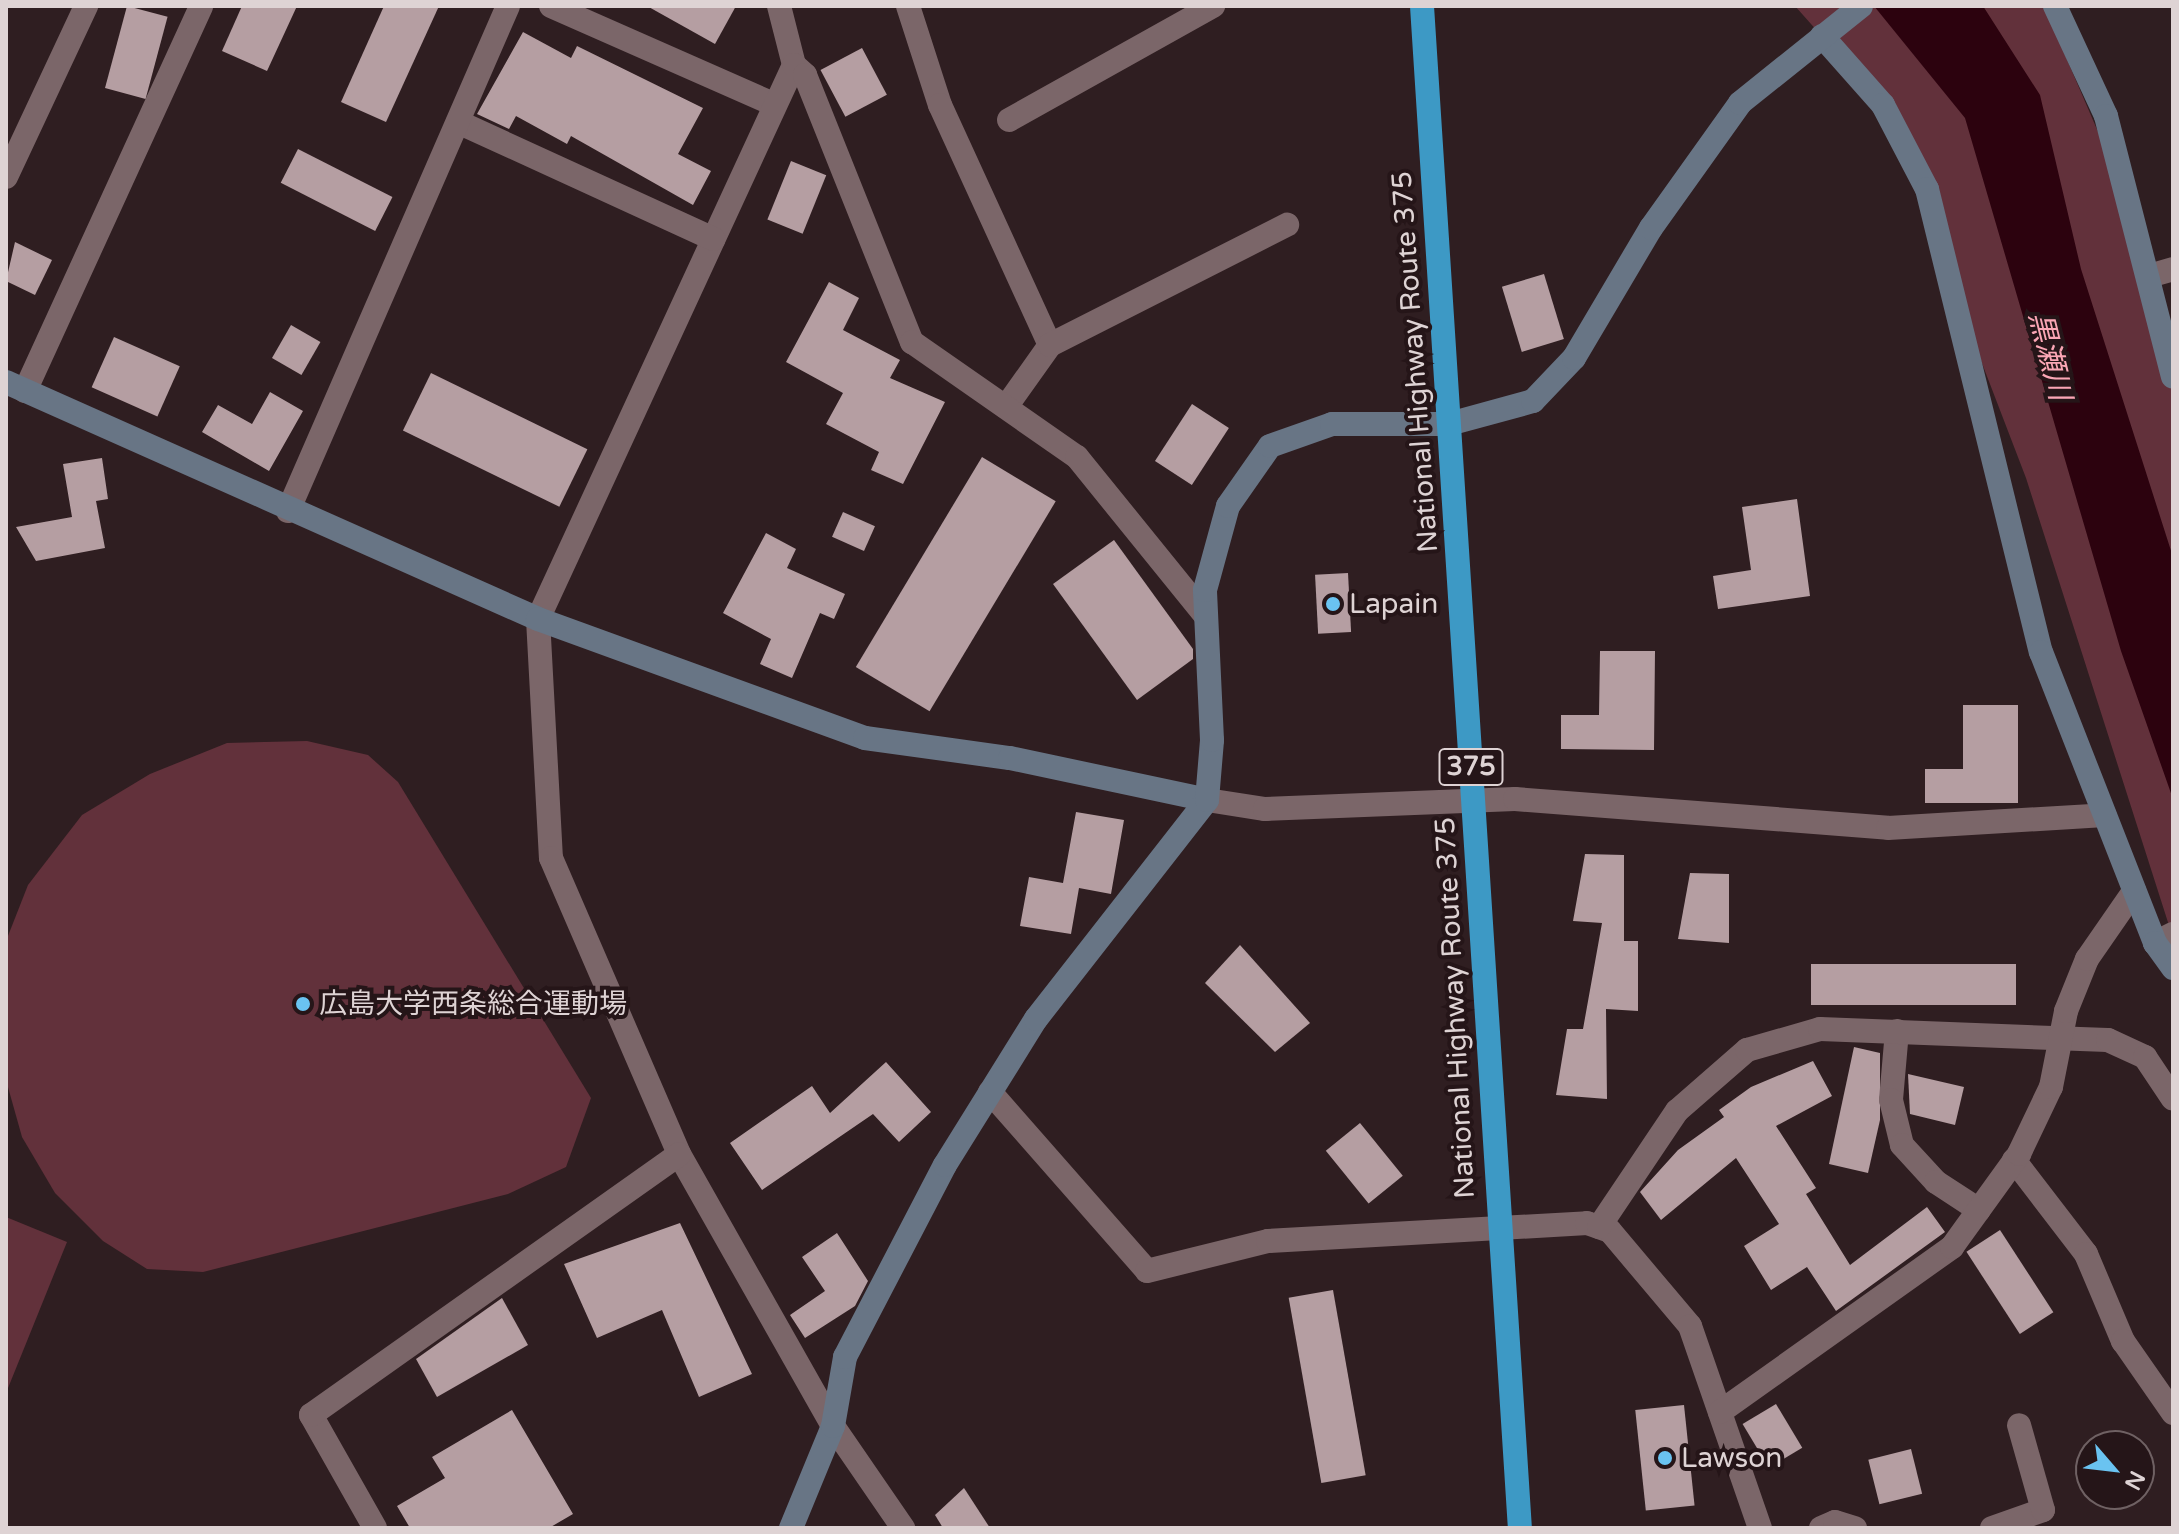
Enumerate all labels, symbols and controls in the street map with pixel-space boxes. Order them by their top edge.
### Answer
street label: National Highway Route 375 [1385,170,1445,554]
water label: 黒瀬川 [2021,308,2077,404]
place label: Lapain [1349,587,1438,621]
marker: Lapain [1324,595,1342,613]
road number: 375 [1437,745,1505,789]
street label: National Highway Route 375 [1428,816,1482,1200]
place label: 広島大学西条総合運動場 [319,987,627,1021]
marker: 広島大学西条総合運動場 [294,995,312,1013]
north arrow [2075,1430,2155,1510]
place label: Lawson [1681,1441,1782,1475]
marker: Lawson [1656,1449,1674,1467]
text: N [2119,1466,2150,1494]

